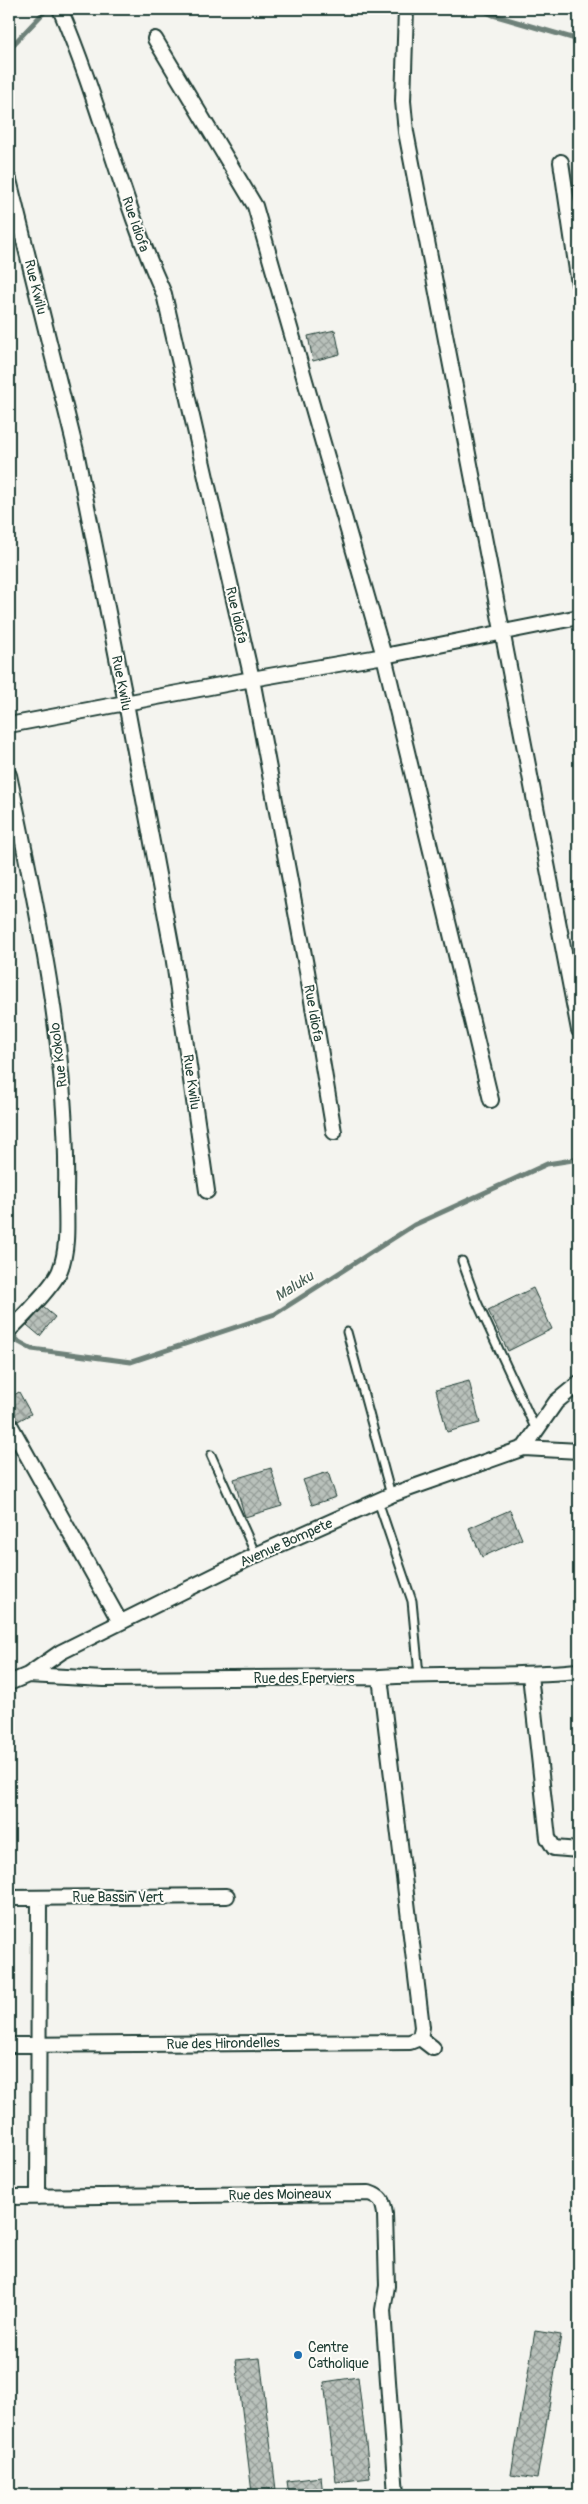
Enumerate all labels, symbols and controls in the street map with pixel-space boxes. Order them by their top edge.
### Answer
street label: Rue Idiofa [118,194,153,254]
street label: Rue Kwilu [21,258,51,316]
street label: Rue Idiofa [222,585,251,645]
street label: Rue Kwilu [108,654,135,712]
street label: Rue Idiofa [300,983,327,1043]
street label: Rue Kokolo [46,1021,71,1088]
street label: Rue Kwilu [179,1053,204,1111]
water label: Maluku [271,1266,319,1306]
street label: Avenue Bompete [237,1514,335,1570]
street label: Rue des Eperviers [253,1670,355,1687]
street label: Rue Bassin Vert [72,1889,164,1906]
street label: Rue des Hirondelles [166,2034,281,2053]
street label: Rue des Moineaux [228,2185,332,2204]
place label: Centre Catholique [308,2339,369,2372]
marker: Centre Catholique [292,2349,304,2361]

